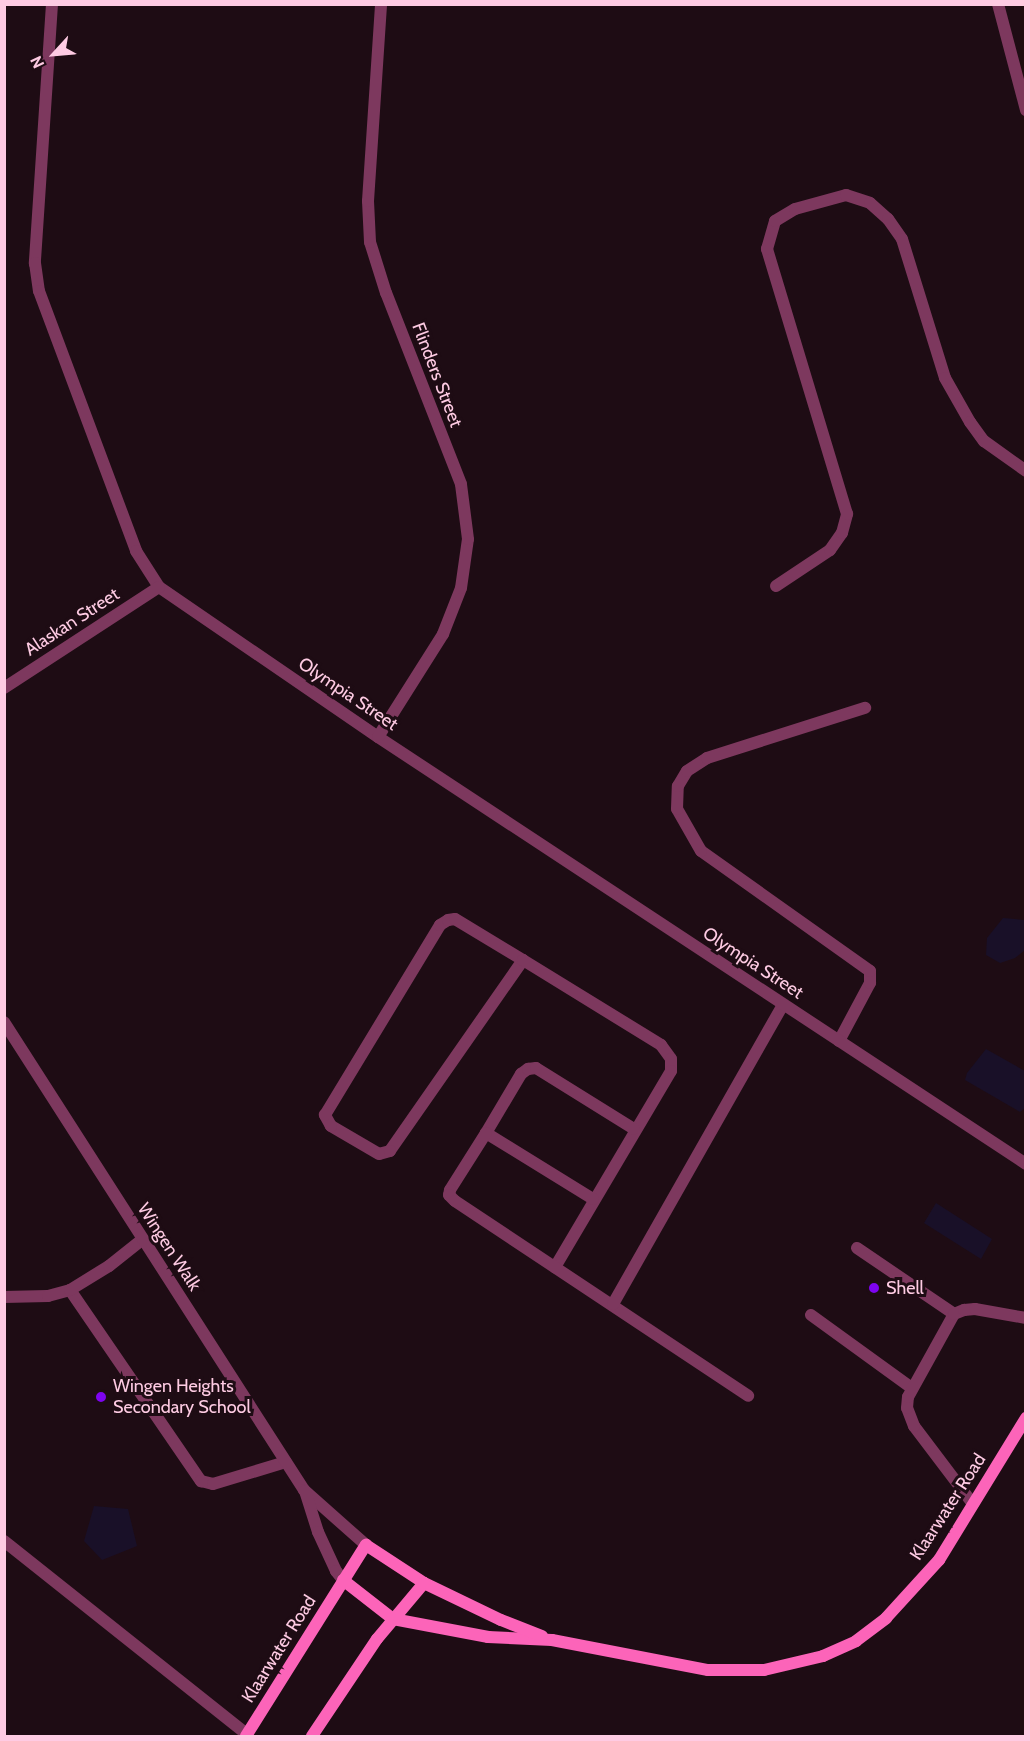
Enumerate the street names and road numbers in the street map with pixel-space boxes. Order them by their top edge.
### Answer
street label: Flinders Street [407,320,467,430]
street label: Alaskan Street [21,583,123,661]
street label: Olympia Street [294,653,402,735]
street label: Olympia Street [699,922,807,1004]
street label: Wingen Walk [133,1199,205,1295]
street label: Klaarwater Road [905,1450,991,1564]
street label: Klaarwater Road [237,1591,321,1707]

